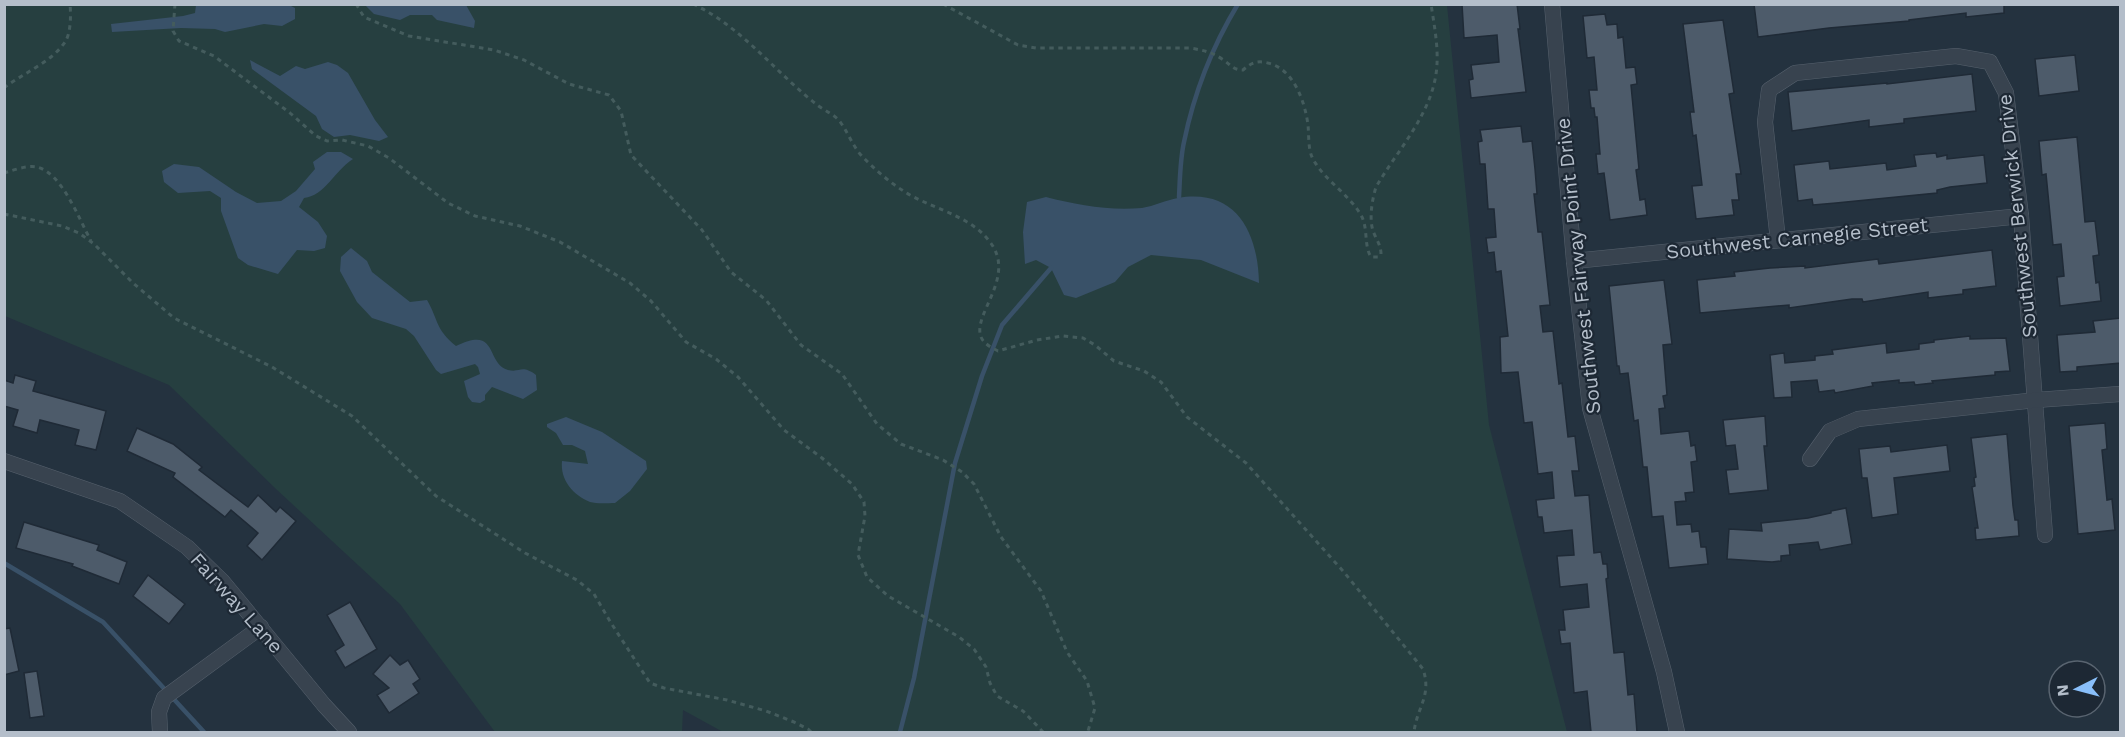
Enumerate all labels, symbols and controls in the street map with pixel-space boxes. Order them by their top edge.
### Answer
street label: Southwest Berwick Drive [1992,93,2042,339]
street label: Southwest Fairway Point Drive [1550,117,1606,415]
street label: Southwest Carnegie Street [1665,212,1930,264]
street label: Fairway Lane [186,548,288,658]
north arrow [2047,659,2107,719]
text: N [2053,684,2073,697]

